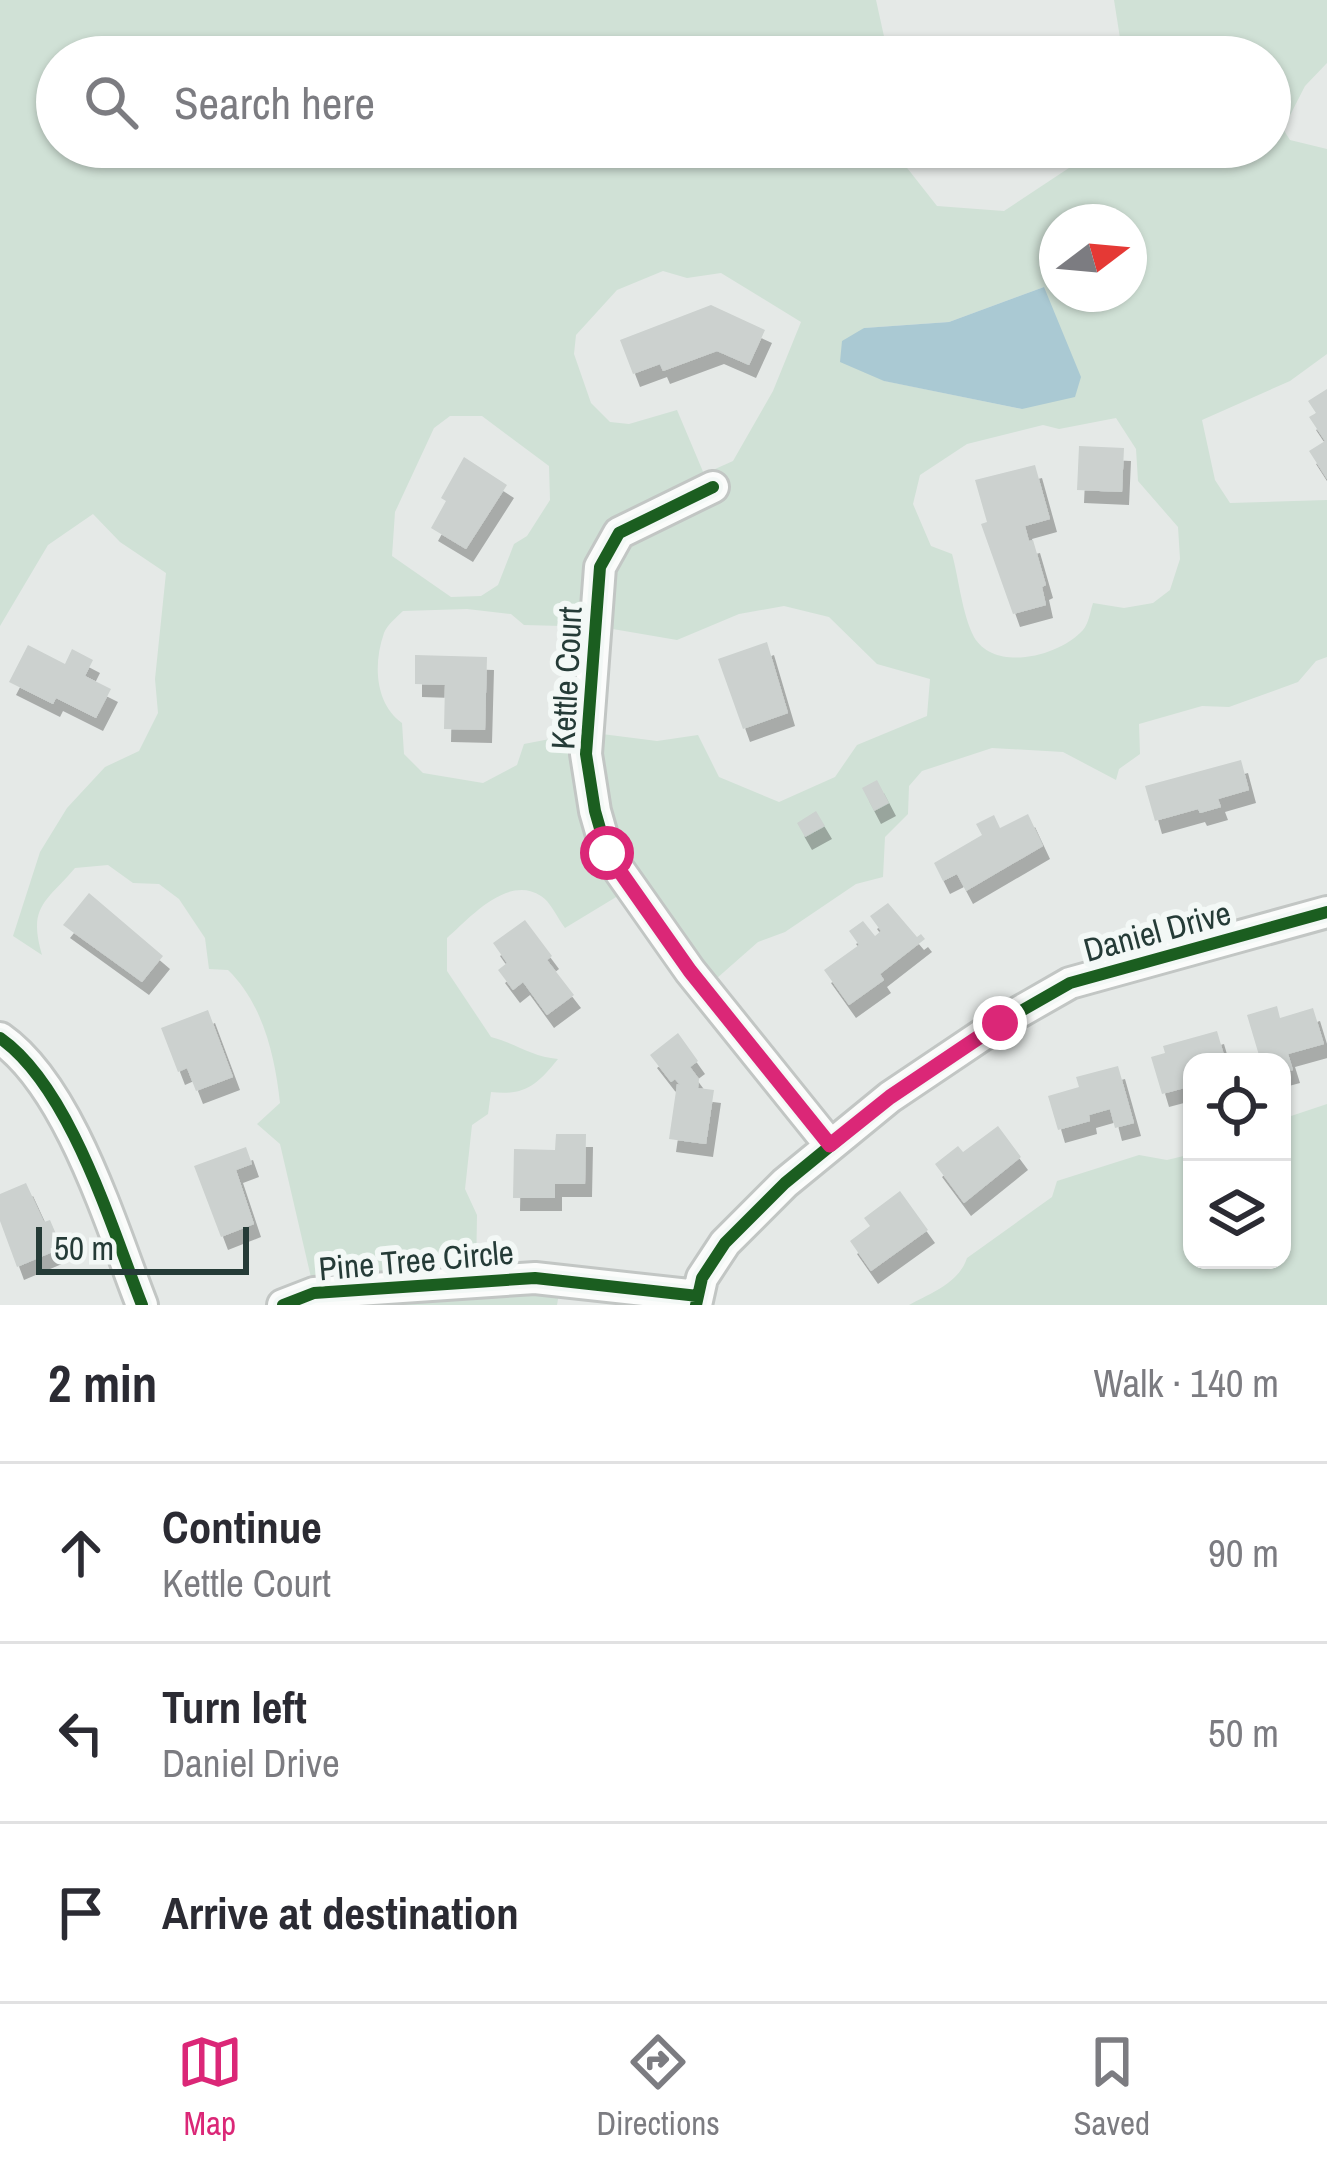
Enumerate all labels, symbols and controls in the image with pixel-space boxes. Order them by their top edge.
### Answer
search box [36,36,1291,168]
icon: search [78,69,144,135]
text: Search here [174,72,375,133]
north arrow [1039,204,1147,312]
street label: Kettle Court [540,606,592,750]
route start [580,826,634,880]
street label: Daniel Drive [1079,890,1235,972]
route end [973,996,1027,1050]
map controls [1183,1053,1291,1269]
button: locate [1183,1053,1291,1161]
button: layers [1183,1161,1291,1269]
scale bar [36,1221,249,1274]
text: 50 m [54,1226,114,1270]
street label: Pine Tree Circle [317,1230,515,1290]
text: 2 min [48,1349,157,1418]
text: Walk · 140 m [1094,1357,1279,1409]
text: Continue [162,1496,322,1557]
icon: ahead [48,1520,114,1586]
text: 90 m [1208,1527,1279,1579]
text: Kettle Court [162,1557,331,1609]
text: Turn left [162,1676,307,1737]
icon: left [48,1700,114,1766]
text: 50 m [1208,1707,1279,1759]
text: Daniel Drive [162,1737,340,1789]
icon: arrive [48,1880,114,1946]
text: Arrive at destination [162,1882,519,1943]
tab: Map [177,2029,243,2145]
tab: Directions [596,2029,720,2145]
tab: Saved [1073,2029,1150,2145]

